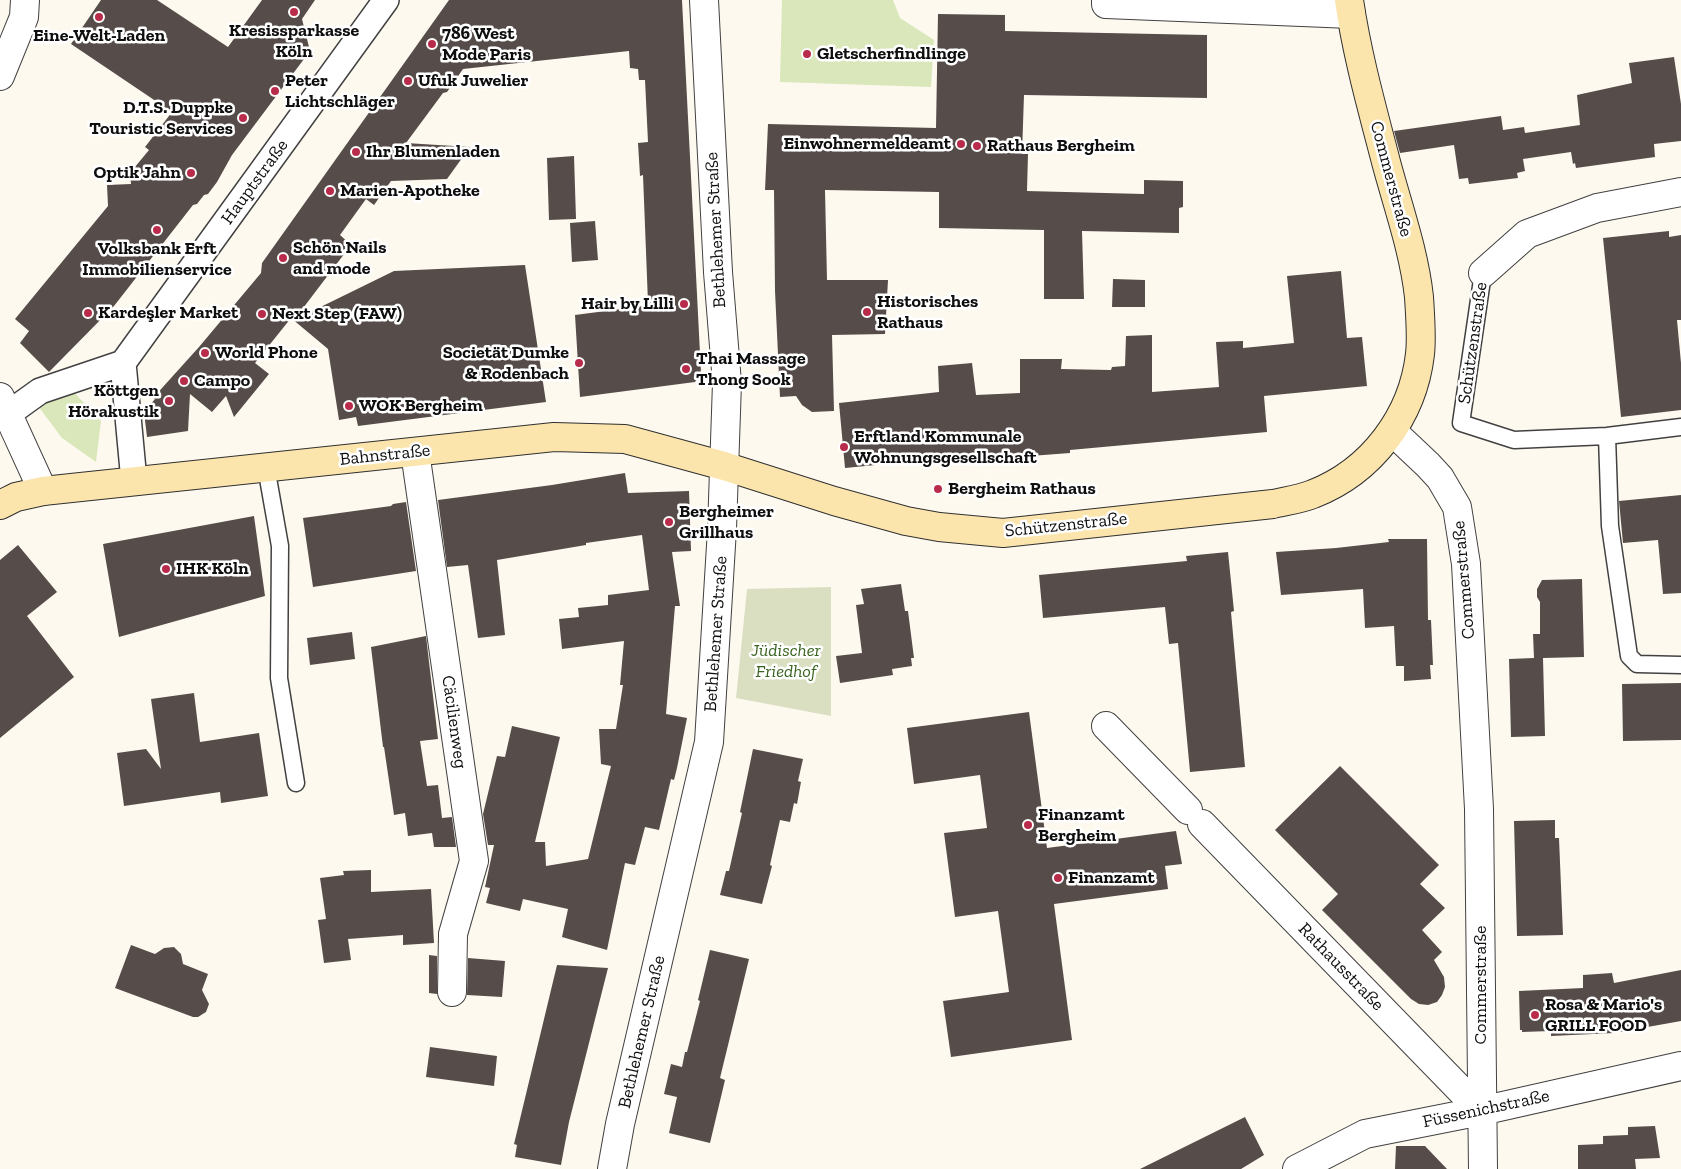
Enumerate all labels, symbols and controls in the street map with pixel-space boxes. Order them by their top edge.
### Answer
marker: Kresissparkasse Köln [288,6,300,18]
marker: Eine-Welt-Laden [93,11,105,23]
place label: Kresissparkasse Köln [229,20,359,62]
place label: 786 West Mode Paris [442,23,531,66]
place label: Eine-Welt-Laden [33,25,165,47]
marker: 786 West Mode Paris [426,38,438,50]
place label: Gletscherfindlinge [817,43,966,65]
marker: Gletscherfindlinge [801,48,813,60]
place label: Peter Lichtschläger [285,70,395,112]
place label: Ufuk Juwelier [418,70,528,92]
marker: Ufuk Juwelier [402,75,414,87]
marker: Peter Lichtschläger [269,85,281,97]
place label: D.T.S. Duppke Touristic Services [89,97,233,140]
marker: D.T.S. Duppke Touristic Services [237,112,249,124]
street label: Commerstraße [1365,119,1417,239]
place label: Einwohnermeldeamt [783,133,951,155]
street label: Hauptstraße [217,135,293,229]
place label: Rathaus Bergheim [987,135,1135,157]
marker: Einwohnermeldeamt [955,138,967,150]
marker: Rathaus Bergheim [971,140,983,152]
place label: Ihr Blumenladen [366,141,500,163]
marker: Ihr Blumenladen [350,146,362,158]
street label: Bethlehemer Straße [701,151,731,309]
place label: Optik Jahn [94,162,181,184]
marker: Optik Jahn [185,167,197,179]
place label: Marien-Apotheke [340,180,480,202]
marker: Marien-Apotheke [324,185,336,197]
marker: Volksbank Erft Immobilienservice [151,224,163,236]
place label: Schön Nails and mode [293,237,386,280]
place label: Volksbank Erft Immobilienservice [82,238,232,280]
marker: Schön Nails and mode [277,252,289,264]
street label: Schützenstraße [1454,281,1492,405]
place label: Historisches Rathaus [877,291,978,334]
place label: Hair by Lilli [581,293,674,315]
marker: Hair by Lilli [678,298,690,310]
place label: Kardeşler Market [98,302,238,324]
place label: Next Step (FAW) [272,303,402,325]
marker: Historisches Rathaus [861,306,873,318]
marker: Kardeşler Market [82,307,94,319]
marker: Next Step (FAW) [256,308,268,320]
place label: World Phone [215,342,318,364]
place label: Societät Dumke & Rodenbach [443,342,569,384]
marker: World Phone [199,347,211,359]
place label: Thai Massage Thong Sook [696,348,806,390]
marker: Societät Dumke & Rodenbach [573,357,585,369]
marker: Thai Massage Thong Sook [680,363,692,375]
place label: Campo [194,370,250,392]
marker: Campo [178,375,190,387]
place label: Köttgen Hörakustik [68,380,159,422]
marker: Köttgen Hörakustik [163,395,175,407]
place label: WOK Bergheim [359,395,483,417]
marker: WOK Bergheim [343,400,355,412]
place label: Erftland Kommunale Wohnungsgesellschaft [854,426,1037,468]
street label: Bahnstraße [339,440,431,470]
marker: Erftland Kommunale Wohnungsgesellschaft [838,441,850,453]
place label: Bergheim Rathaus [948,478,1096,500]
marker: Bergheim Rathaus [932,483,944,495]
place label: Bergheimer Grillhaus [679,501,774,544]
street label: Schützenstraße [1004,508,1128,542]
marker: Bergheimer Grillhaus [663,516,675,528]
street label: Commerstraße [1448,520,1480,640]
street label: Bethlehemer Straße [700,555,732,713]
place label: IHK Köln [176,558,249,580]
marker: IHK Köln [160,563,172,575]
park label: Jüdischer Friedhof [751,640,821,682]
street label: Cäcilienweg [437,674,471,770]
place label: Finanzamt Bergheim [1038,804,1125,846]
marker: Finanzamt Bergheim [1022,819,1034,831]
place label: Finanzamt [1068,867,1155,889]
marker: Finanzamt [1052,872,1064,884]
street label: Rathausstraße [1294,918,1388,1016]
street label: Commerstraße [1470,926,1492,1044]
street label: Bethlehemer Straße [614,953,670,1111]
place label: Rosa & Mario's GRILL FOOD [1545,994,1662,1036]
marker: Rosa & Mario's GRILL FOOD [1529,1009,1541,1021]
street label: Füssenichstraße [1421,1085,1551,1133]

